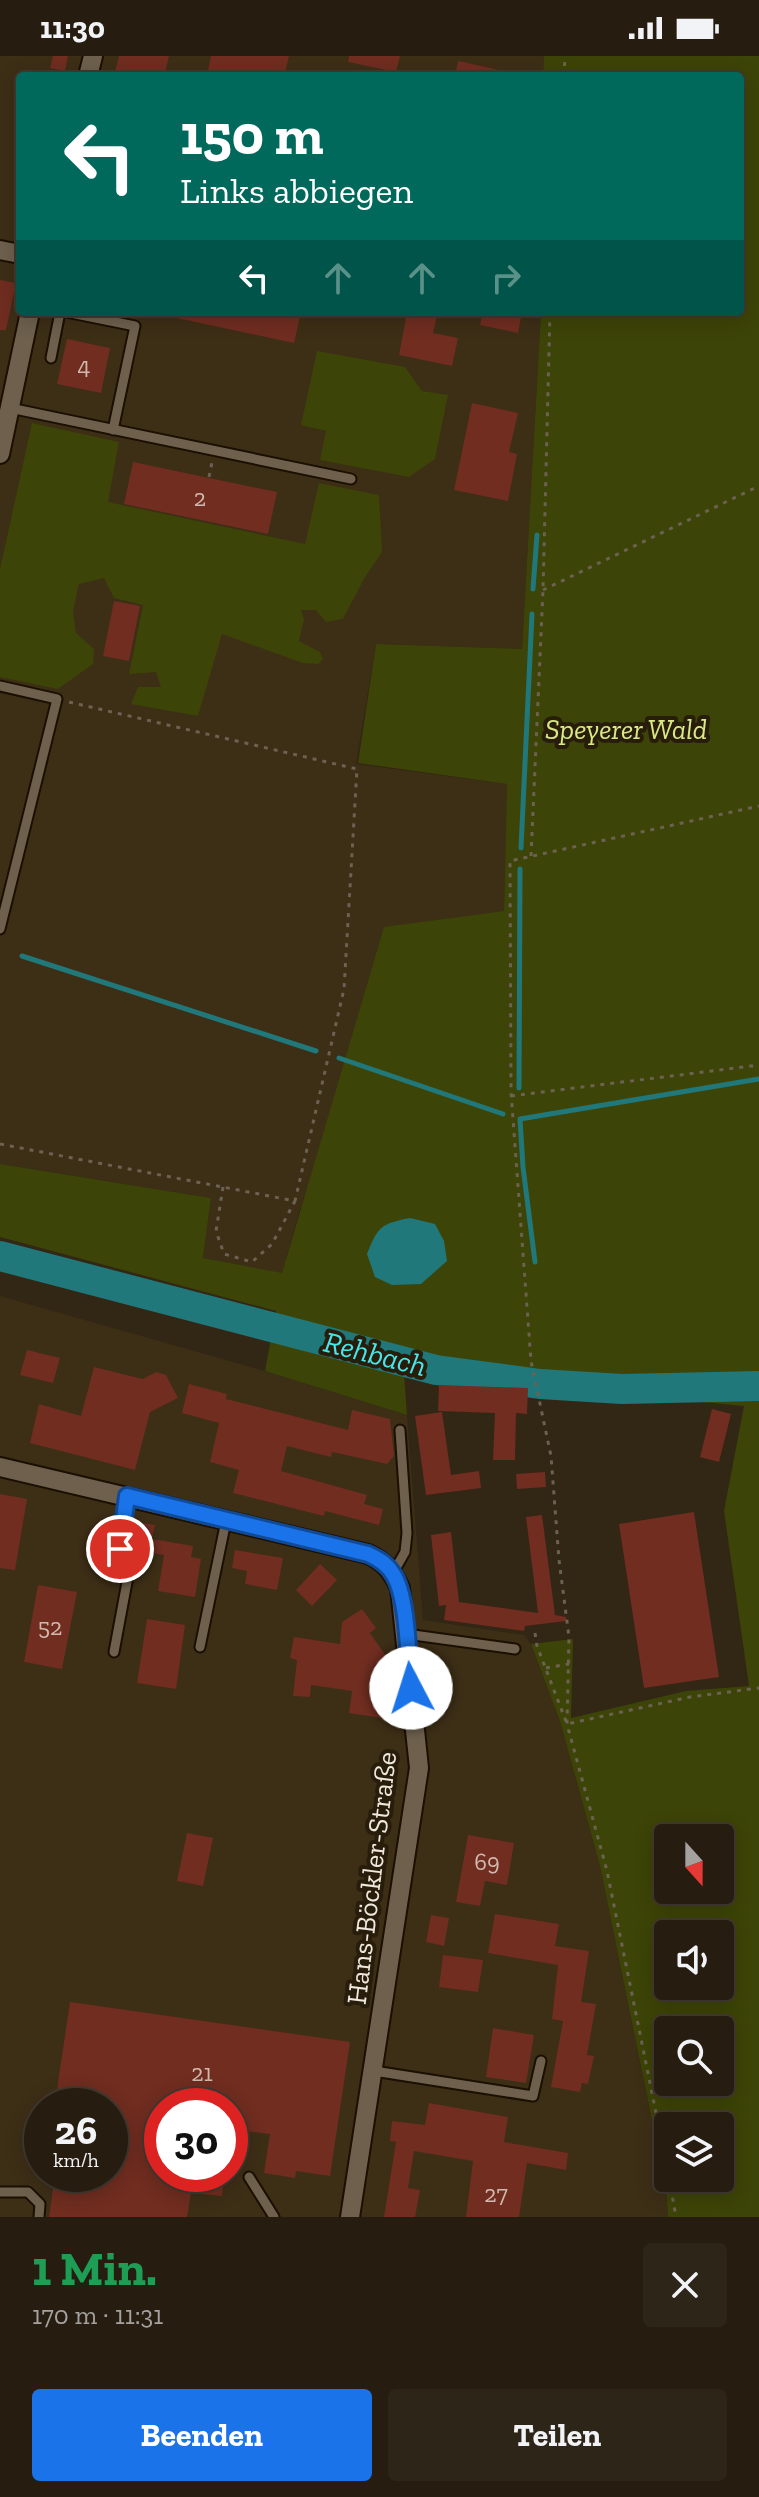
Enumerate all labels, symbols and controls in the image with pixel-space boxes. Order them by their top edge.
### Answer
text: 11:30 [40,10,105,46]
text: 150 m [180,101,324,168]
icon: left [48,104,152,208]
text: Links abbiegen [180,169,413,212]
icon: left [232,256,276,300]
icon: ahead [316,256,360,300]
icon: ahead [400,256,444,300]
icon: right [484,256,528,300]
house number: 4 [78,351,91,380]
house number: 2 [194,483,206,512]
park label: Speyerer Wald [545,713,707,746]
water label: Rehbach [320,1324,430,1384]
pin [86,1515,154,1583]
icon: arrive [98,1527,142,1571]
house number: 52 [38,1612,62,1641]
position arrow [369,1646,453,1730]
street label: Hans-Böckler-Straße [340,1750,403,2006]
north arrow [654,1824,734,1904]
map controls [654,1824,734,2192]
house number: 69 [474,1847,500,1876]
button: sound [654,1920,734,2000]
button: search [654,2016,734,2096]
house number: 21 [191,2058,213,2087]
speed limit sign: 30 [144,2088,248,2192]
text: 26 [55,2106,97,2154]
button: layers [654,2112,734,2192]
text: km/h [53,2148,99,2172]
house number: 27 [484,2179,508,2208]
text: 1 Min. [32,2240,157,2297]
button: close [643,2243,727,2327]
text: 170 m · 11:31 [32,2299,163,2331]
button: Beenden [32,2389,372,2481]
button: Teilen [388,2389,727,2481]

